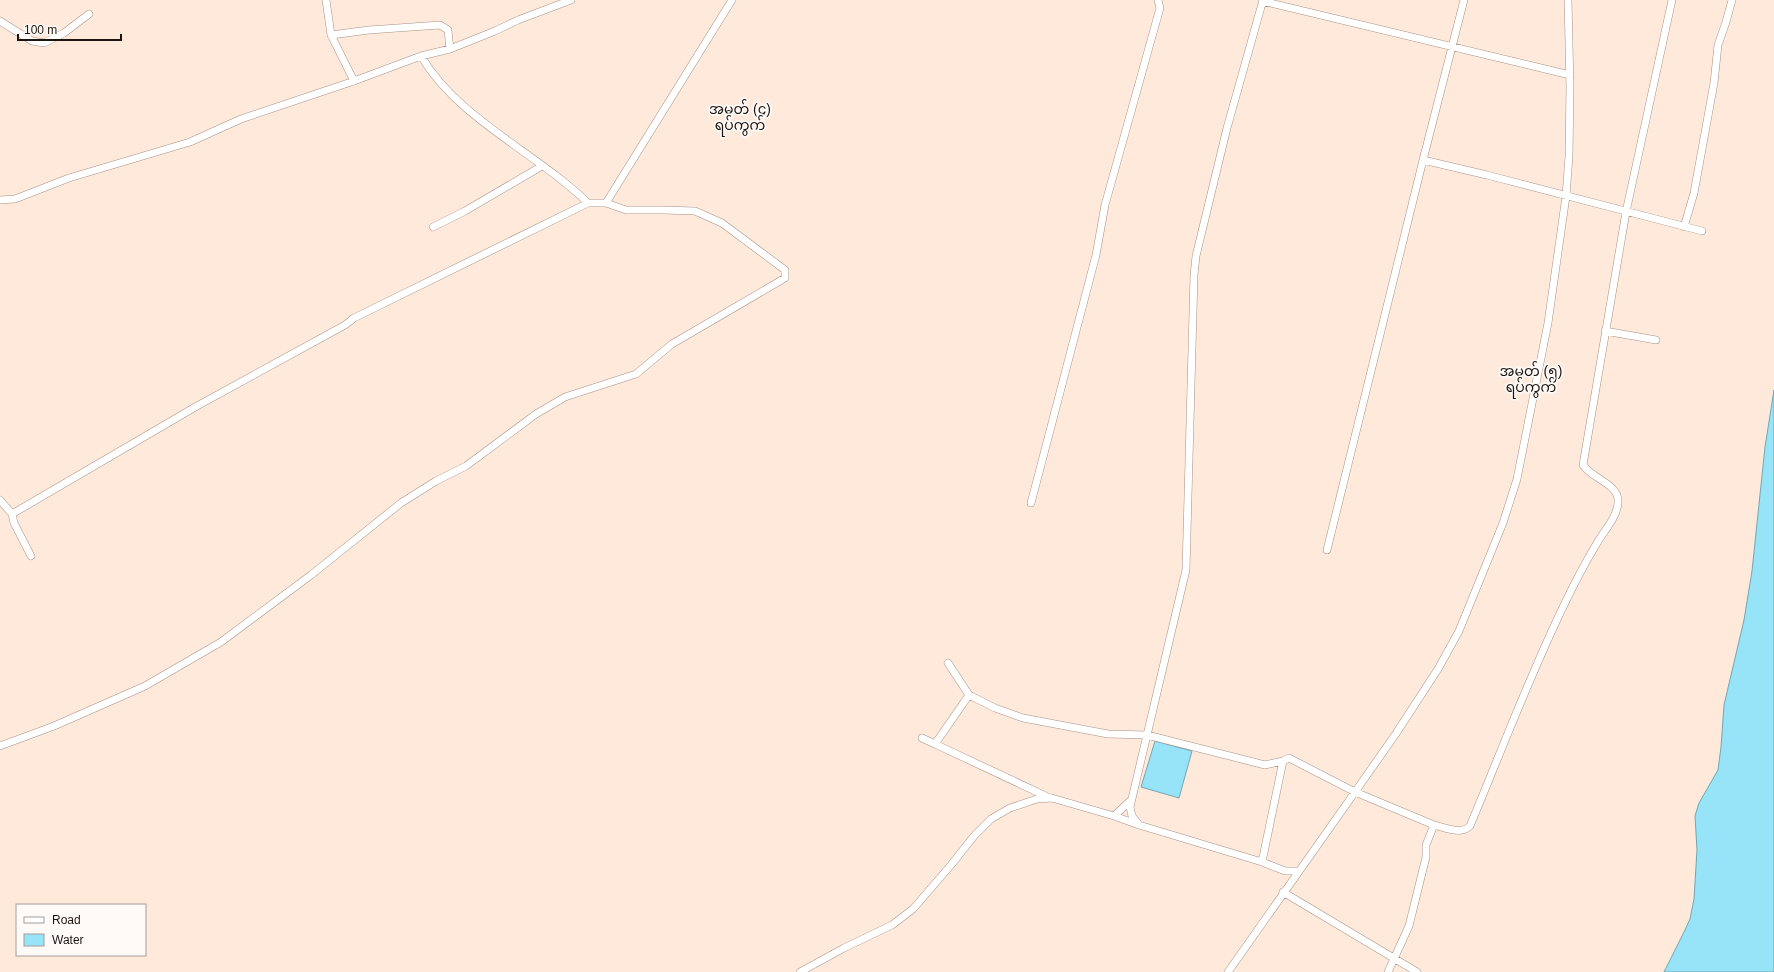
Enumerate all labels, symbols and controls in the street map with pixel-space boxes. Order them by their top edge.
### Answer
scale bar [18,16,121,42]
text: 100 m [24,23,57,37]
district label: အမှတ် (၄) ရပ်ကွက် [709,99,771,137]
district label: အမှတ် (၅) ရပ်ကွက် [1500,361,1562,399]
legend [16,904,146,956]
text: Road [52,913,81,927]
text: Water [52,933,84,947]

